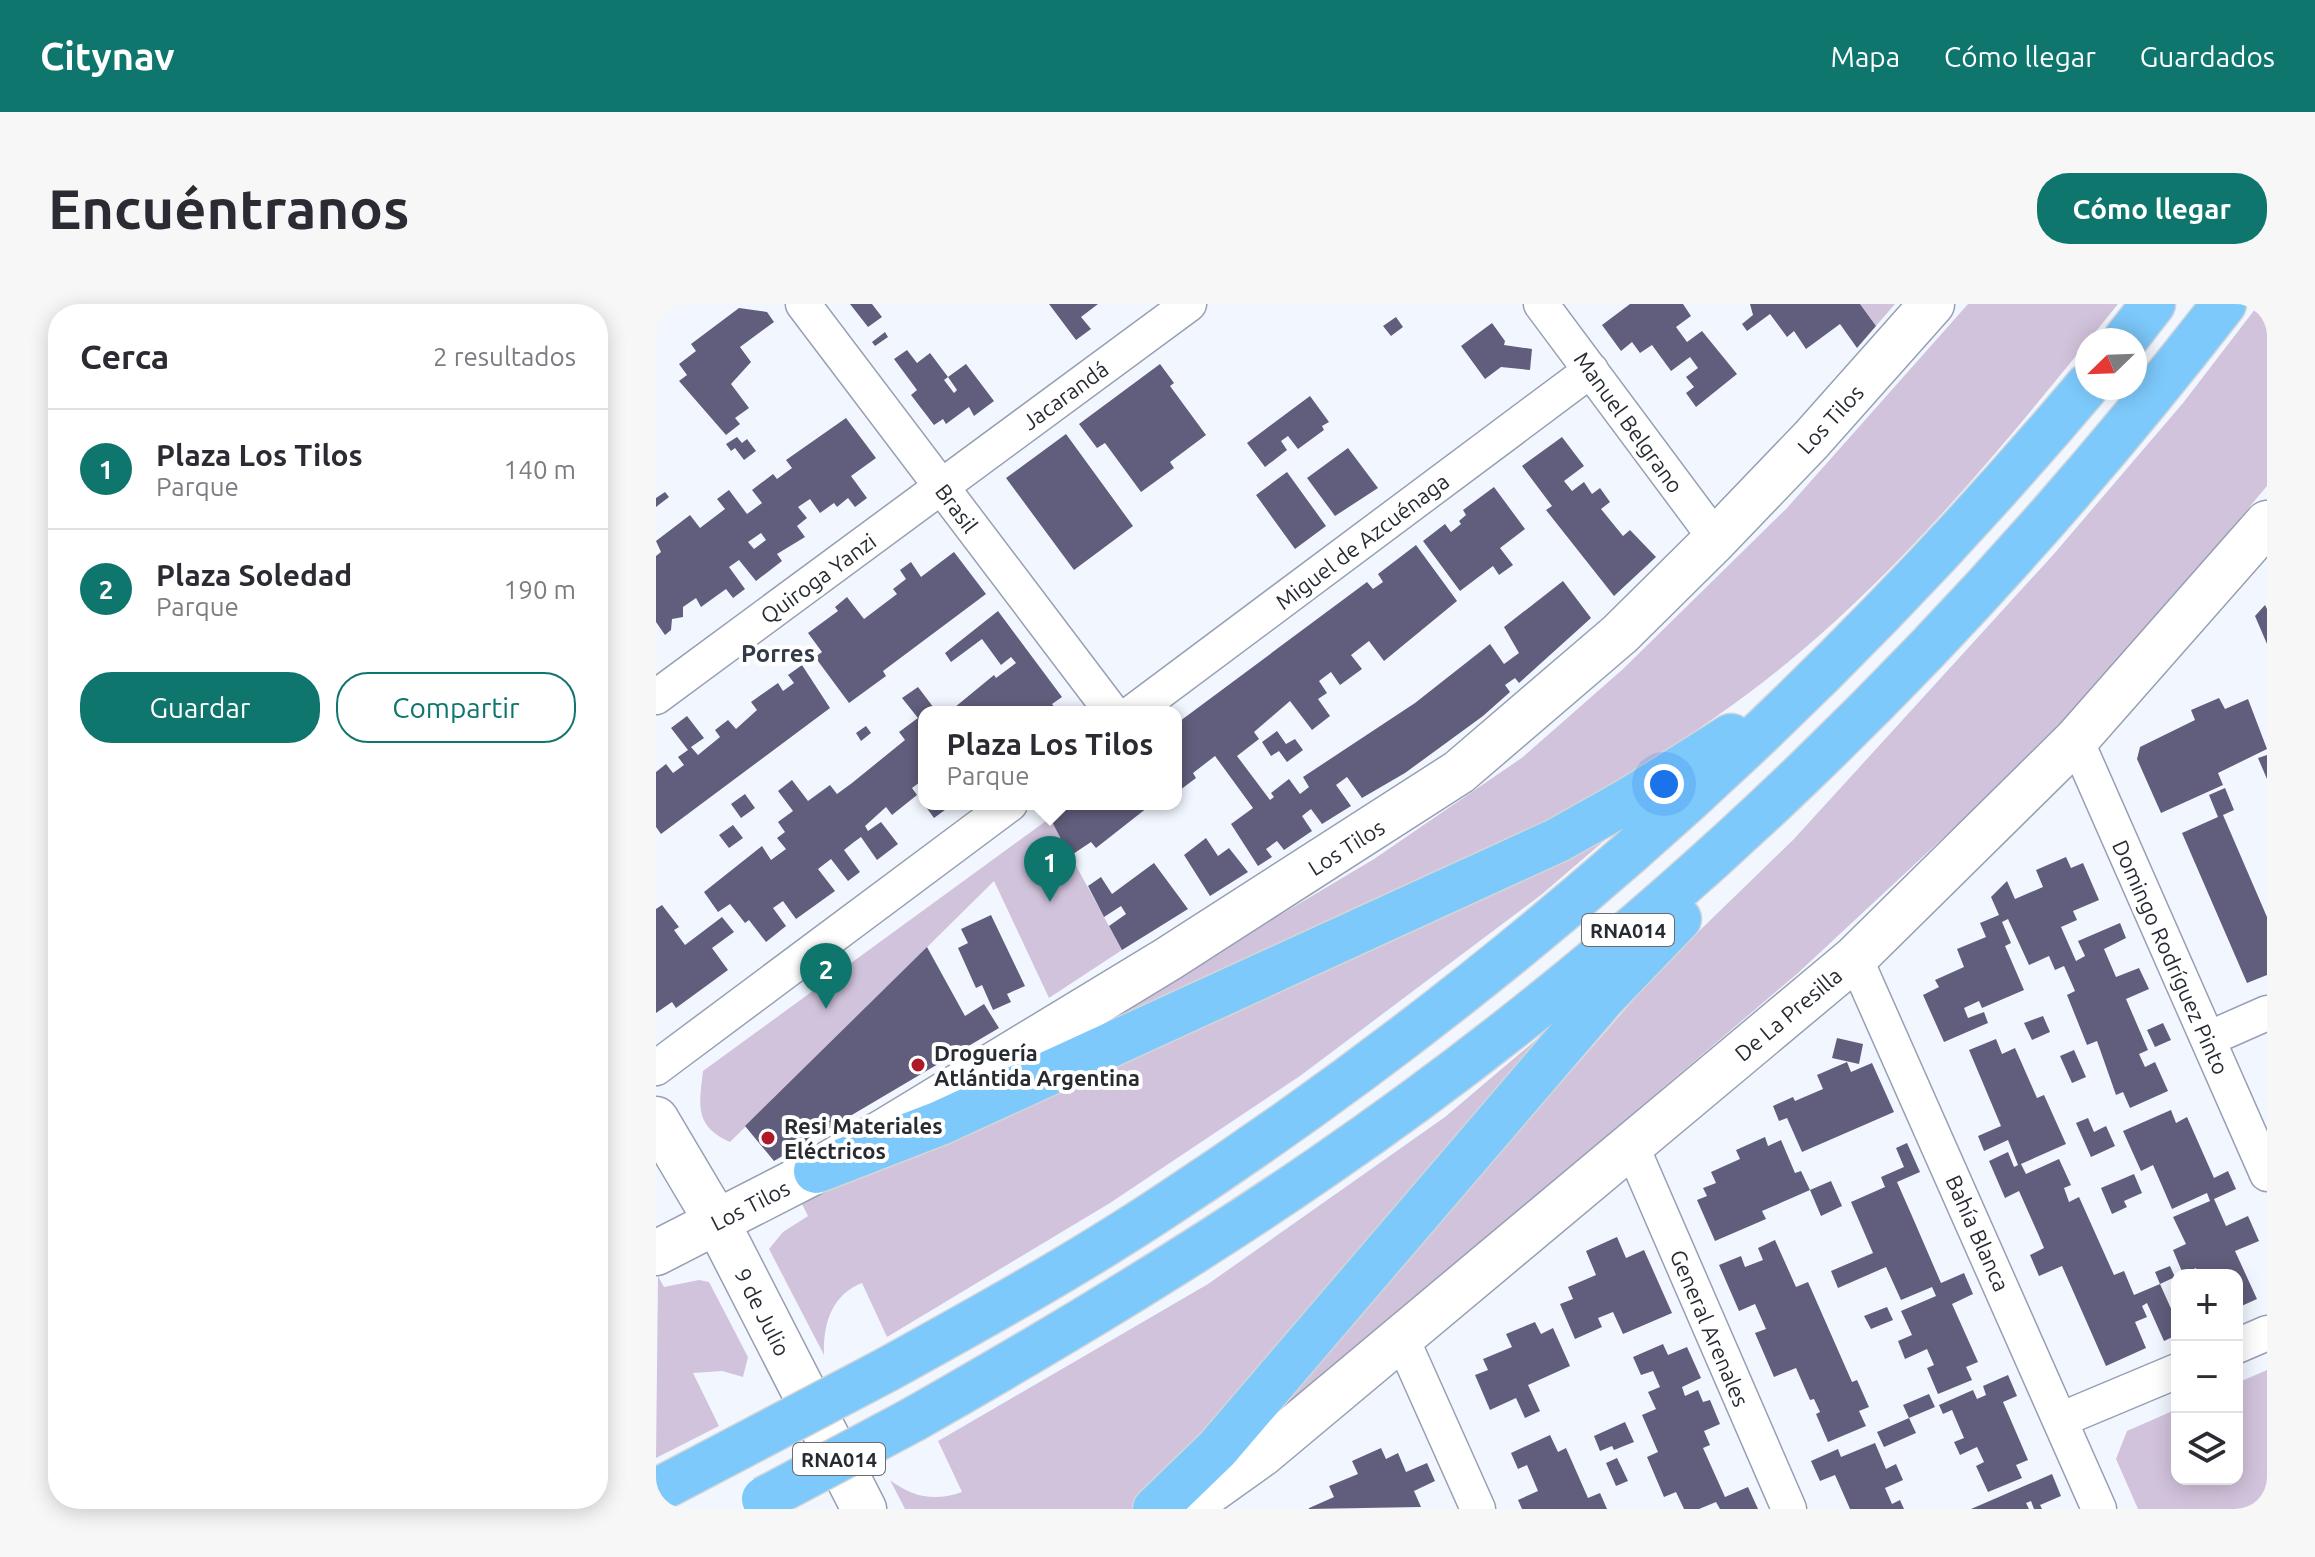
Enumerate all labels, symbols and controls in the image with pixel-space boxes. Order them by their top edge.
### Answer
text: Citynav [40,35,175,77]
text: Mapa [1831,41,1900,72]
text: Cómo llegar [1944,41,2096,72]
text: Guardados [2140,41,2275,72]
button: Cómo llegar [2037,173,2267,244]
text: Encuéntranos [48,177,409,240]
north arrow [2075,328,2147,400]
text: Cerca [80,337,169,375]
text: 2 resultados [433,342,576,371]
street label: Manuel Belgrano [1569,347,1689,497]
street label: Jacarandá [1017,356,1113,434]
street label: Los Tilos [1792,379,1868,459]
text: Plaza Los Tilos [156,438,363,472]
text: 1 [99,455,113,484]
text: 140 m [504,455,576,484]
street label: Miguel de Azcuénaga [1271,468,1453,614]
text: Parque [156,472,239,501]
street label: Brasil [931,479,983,537]
street label: Quiroga Yanzi [755,528,881,628]
text: Plaza Soledad [156,558,352,592]
text: 2 [99,575,113,604]
text: 190 m [504,575,576,604]
text: Parque [156,592,239,621]
district label: Porres [741,640,815,667]
button: Guardar [80,672,320,743]
button: Compartir [336,672,576,743]
popup [918,706,1182,810]
text: Plaza Los Tilos [947,727,1153,761]
text: Parque [947,761,1030,790]
your location [1644,764,1684,804]
street label: Los Tilos [1303,814,1389,880]
pin: 1 [1024,836,1076,902]
street label: Domingo Rodríguez Pinto [2108,836,2234,1078]
road number: RNA014 [1582,914,1674,946]
pin: 2 [800,943,852,1009]
street label: De La Presilla [1730,962,1846,1066]
place label: Droguería Atlántida Argentina [934,1040,1140,1090]
marker: Droguería Atlántida Argentina [909,1056,927,1074]
place label: Resi Materiales Eléctricos [784,1113,943,1163]
marker: Resi Materiales Eléctricos [759,1129,777,1147]
street label: Bahía Blanca [1941,1171,2015,1295]
street label: Los Tilos [706,1175,794,1235]
street label: General Arenales [1666,1246,1754,1410]
street label: 9 de Julio [730,1264,796,1360]
map controls [2171,1269,2243,1485]
button: + [2171,1269,2243,1341]
button: − [2171,1341,2243,1413]
button: layers [2171,1413,2243,1485]
road number: RNA014 [793,1443,885,1475]

